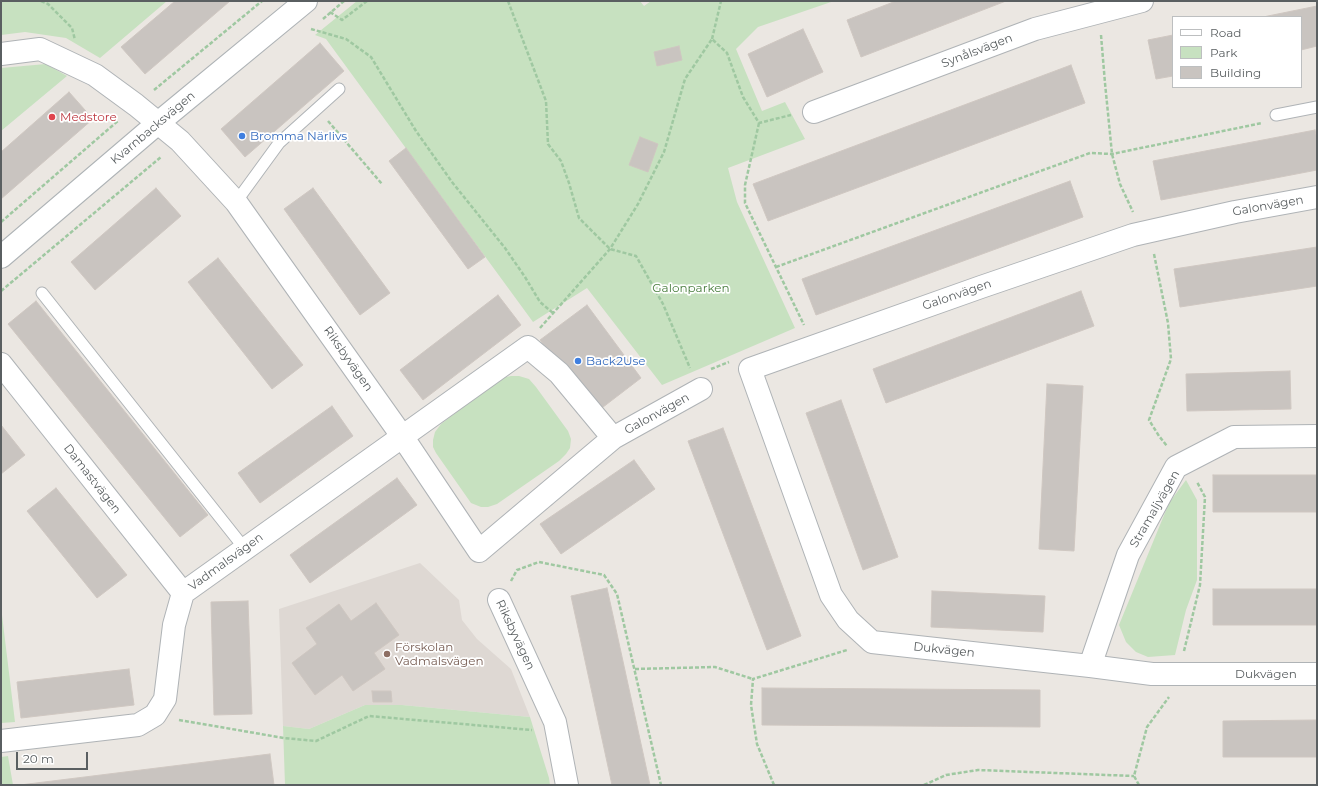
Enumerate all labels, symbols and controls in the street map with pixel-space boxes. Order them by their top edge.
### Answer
legend [1172,16,1302,88]
text: Road [1210,25,1241,40]
street label: Synålsvägen [939,31,1015,71]
text: Park [1210,45,1237,60]
text: Building [1210,65,1261,80]
street label: Kvarnbacksvägen [108,88,198,168]
place label: Medstore [60,110,117,124]
marker: Medstore [47,112,57,122]
place label: Bromma Närlivs [250,129,347,143]
marker: Bromma Närlivs [237,131,247,141]
street label: Galonvägen [1231,193,1305,219]
street label: Galonvägen [921,276,993,314]
park label: Galonparken [652,281,730,295]
street label: Riksbyvägen [320,324,376,394]
place label: Back2Use [586,354,646,368]
marker: Back2Use [573,356,583,366]
street label: Galonvägen [622,390,692,438]
street label: Damastvägen [60,441,124,517]
street label: Stramaljvägen [1127,468,1183,550]
street label: Vadmalsvägen [186,530,266,594]
street label: Riksbyvägen [492,597,538,673]
place label: Förskolan Vadmalsvägen [395,640,484,668]
street label: Dukvägen [913,640,975,660]
marker: Förskolan Vadmalsvägen [382,649,392,659]
street label: Dukvägen [1235,667,1297,681]
scale bar [18,744,90,770]
text: 20 m [23,751,54,766]

